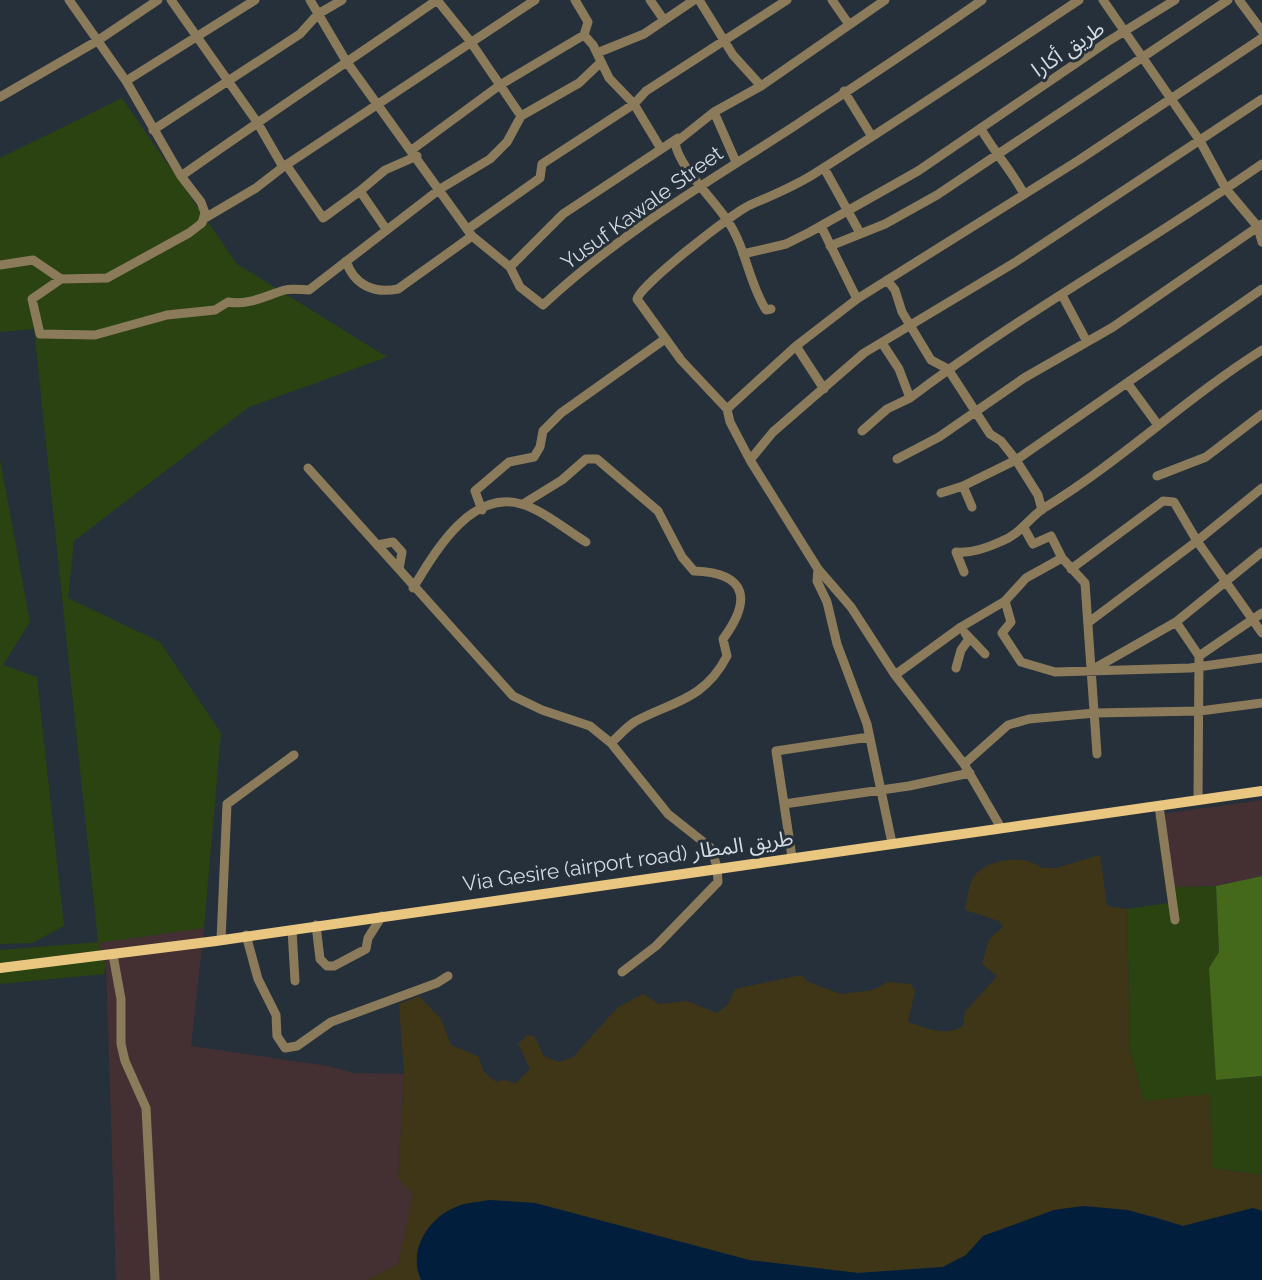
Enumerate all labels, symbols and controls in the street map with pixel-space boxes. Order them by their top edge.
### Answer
street label: طريق أكارا [1027,15,1109,83]
street label: Yusuf Kawale Street [556,141,727,275]
street label: Via Gesire (airport road) طريق المطار [461,825,795,897]

